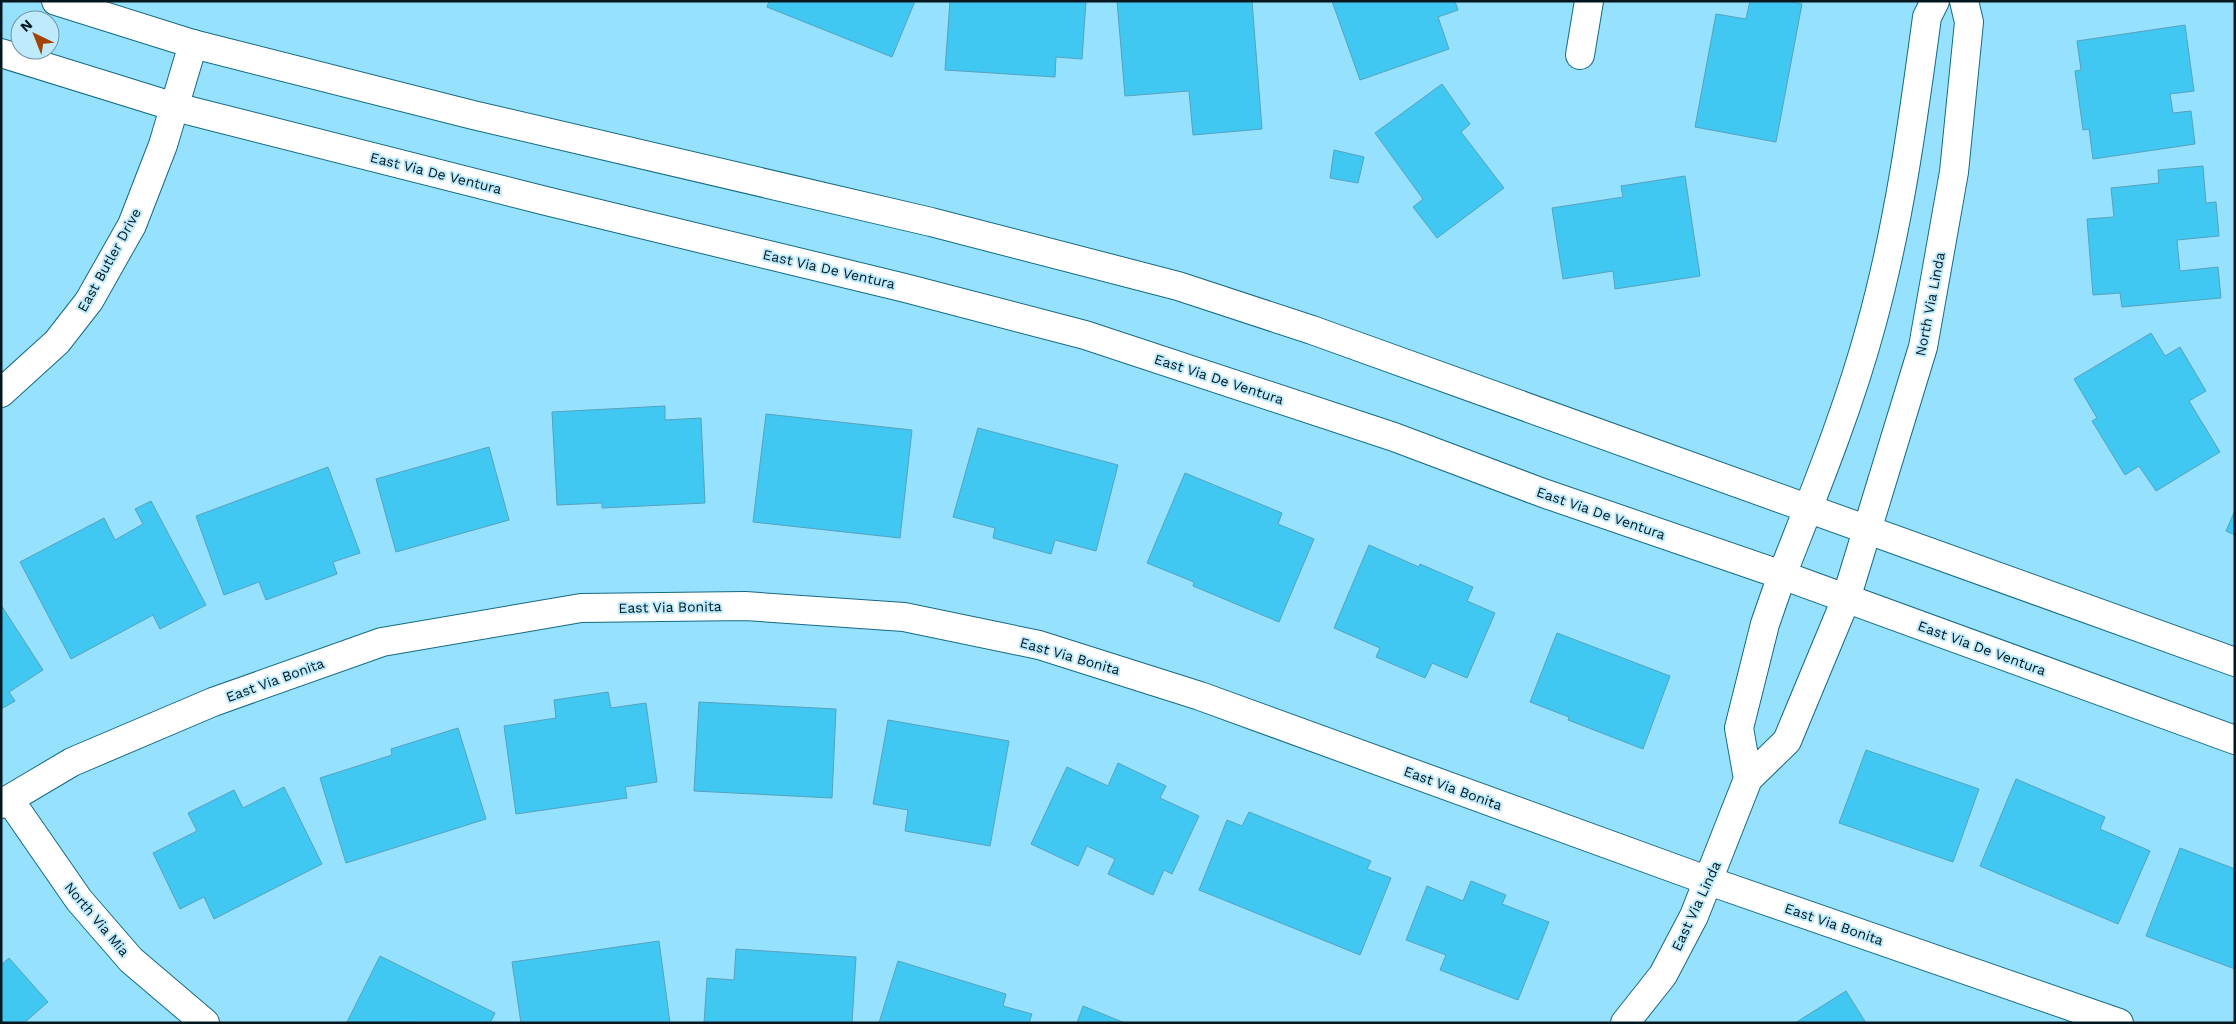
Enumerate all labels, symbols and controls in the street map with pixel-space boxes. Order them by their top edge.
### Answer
north arrow [10,10,60,60]
text: N [17,16,35,35]
street label: East Via De Ventura [369,149,504,197]
street label: East Butler Drive [74,205,144,315]
street label: East Via De Ventura [761,246,897,292]
street label: North Via Linda [1912,251,1948,357]
street label: East Via De Ventura [1152,351,1286,407]
street label: East Via De Ventura [1535,483,1668,543]
street label: East Via Bonita [618,598,722,616]
street label: East Via De Ventura [1916,617,2048,679]
street label: East Via Bonita [1018,634,1122,678]
street label: East Via Bonita [224,655,326,705]
street label: East Via Bonita [1402,763,1504,813]
street label: East Via Linda [1668,859,1724,953]
street label: North Via Mia [61,879,133,959]
street label: East Via Bonita [1783,900,1886,948]

